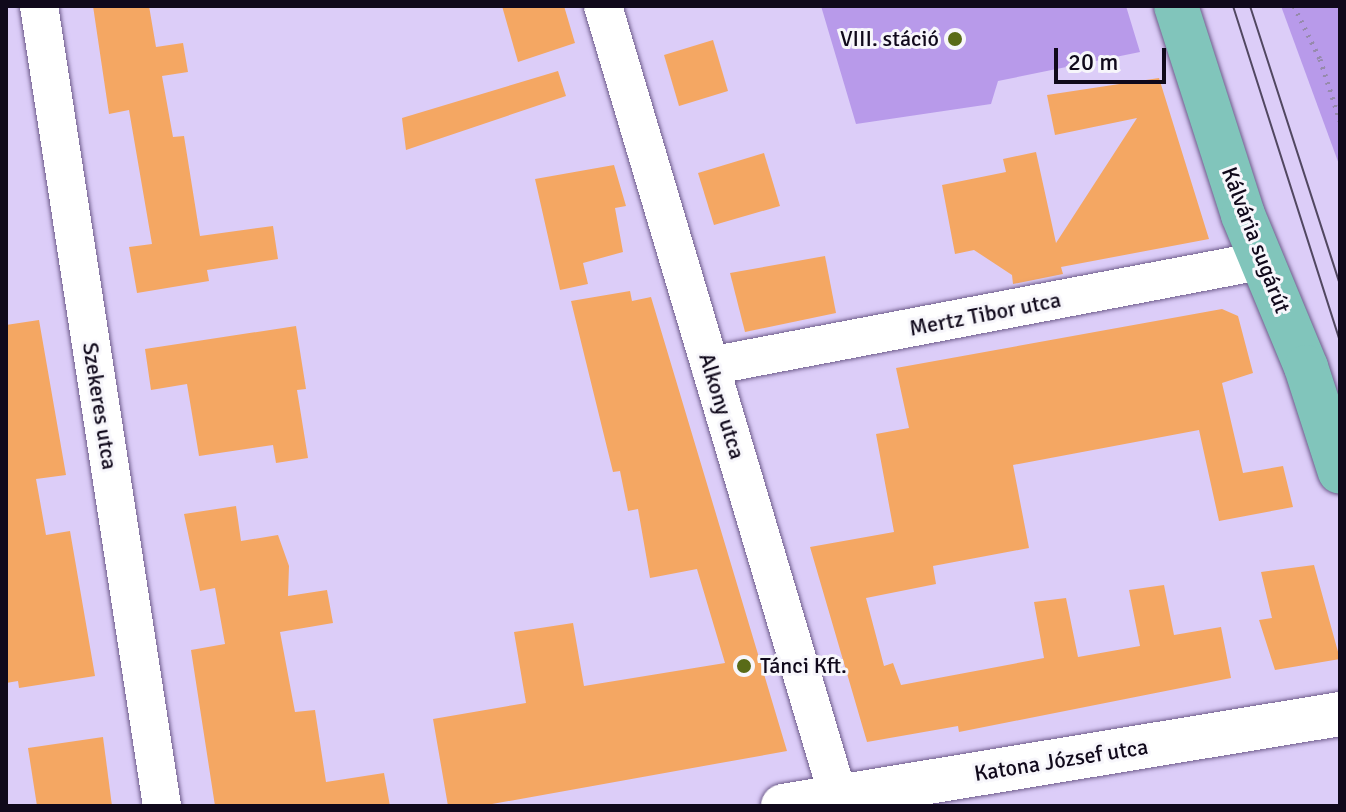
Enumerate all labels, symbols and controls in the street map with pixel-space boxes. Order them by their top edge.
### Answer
place label: VIII. stáció [840,26,939,52]
marker: VIII. stáció [946,30,964,48]
scale bar [1058,32,1170,82]
text: 20 m [1068,47,1118,77]
street label: Kálvária sugárút [1216,163,1296,317]
street label: Mertz Tibor utca [907,286,1063,342]
street label: Szekeres utca [77,341,123,471]
street label: Alkony utca [693,350,751,462]
place label: Tánci Kft. [760,653,847,679]
marker: Tánci Kft. [735,657,753,675]
street label: Katona József utca [972,733,1150,787]

